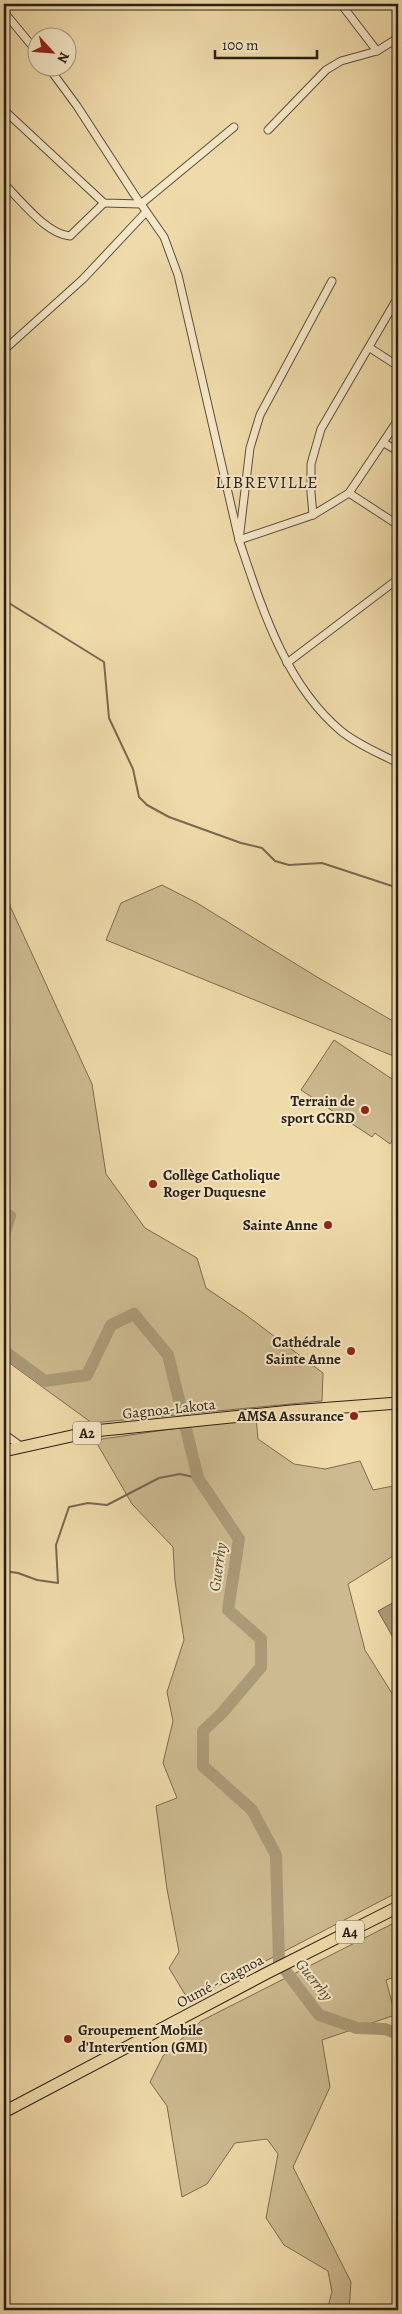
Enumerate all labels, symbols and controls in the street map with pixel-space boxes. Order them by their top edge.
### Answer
north arrow [28,28,78,78]
scale bar [215,28,317,60]
text: 100 m [222,35,259,55]
text: N [52,49,74,66]
district label: LIBREVILLE [215,470,319,494]
place label: Terrain de sport CCRD [281,1091,355,1128]
marker: Terrain de sport CCRD [359,1104,371,1116]
place label: Collège Catholique Roger Duquesne [163,1165,280,1202]
marker: Collège Catholique Roger Duquesne [147,1178,159,1190]
place label: Sainte Anne [243,1215,318,1235]
marker: Sainte Anne [322,1219,334,1231]
place label: Cathédrale Sainte Anne [266,1332,341,1369]
marker: Cathédrale Sainte Anne [345,1345,357,1357]
street label: Gagnoa-Lakota [121,1394,217,1424]
place label: AMSA Assurance [236,1406,344,1426]
marker: AMSA Assurance [348,1410,360,1422]
road number: A2 [73,1422,101,1445]
water label: Guerrhy [204,1541,232,1593]
road number: A4 [336,1920,364,1944]
street label: Oumé - Gagnoa [173,1950,267,2012]
water label: Guerrhy [290,1954,338,2006]
place label: Groupement Mobile d'Intervention (GMI) [78,2020,208,2057]
marker: Groupement Mobile d'Intervention (GMI) [62,2033,74,2045]

